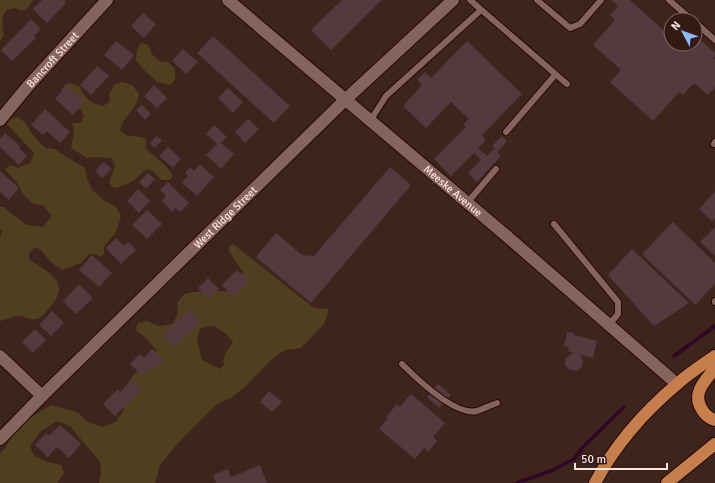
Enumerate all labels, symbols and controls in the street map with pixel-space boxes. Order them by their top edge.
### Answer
north arrow [663,12,703,52]
text: N [668,19,683,33]
street label: Bancroft Street [24,29,82,90]
street label: Meeske Avenue [421,163,485,219]
street label: West Ridge Street [191,184,260,251]
scale bar [575,445,667,471]
text: 50 m [581,452,606,467]

